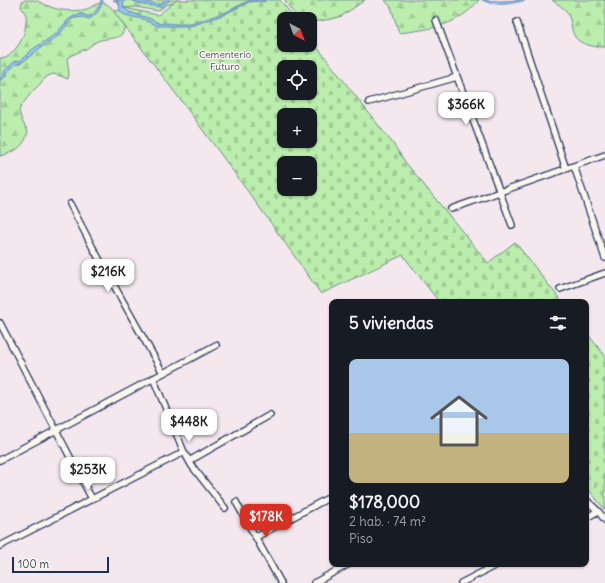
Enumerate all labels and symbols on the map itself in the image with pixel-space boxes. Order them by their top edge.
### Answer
north arrow [277,12,317,52]
park label: Cementerio Futuro [199,48,251,73]
pin: $366K [438,92,494,126]
pin: $216K [80,259,136,293]
pin: $448K [161,409,217,443]
pin: $253K [60,457,116,491]
pin: $178K [238,504,294,538]
scale bar [12,555,109,574]

